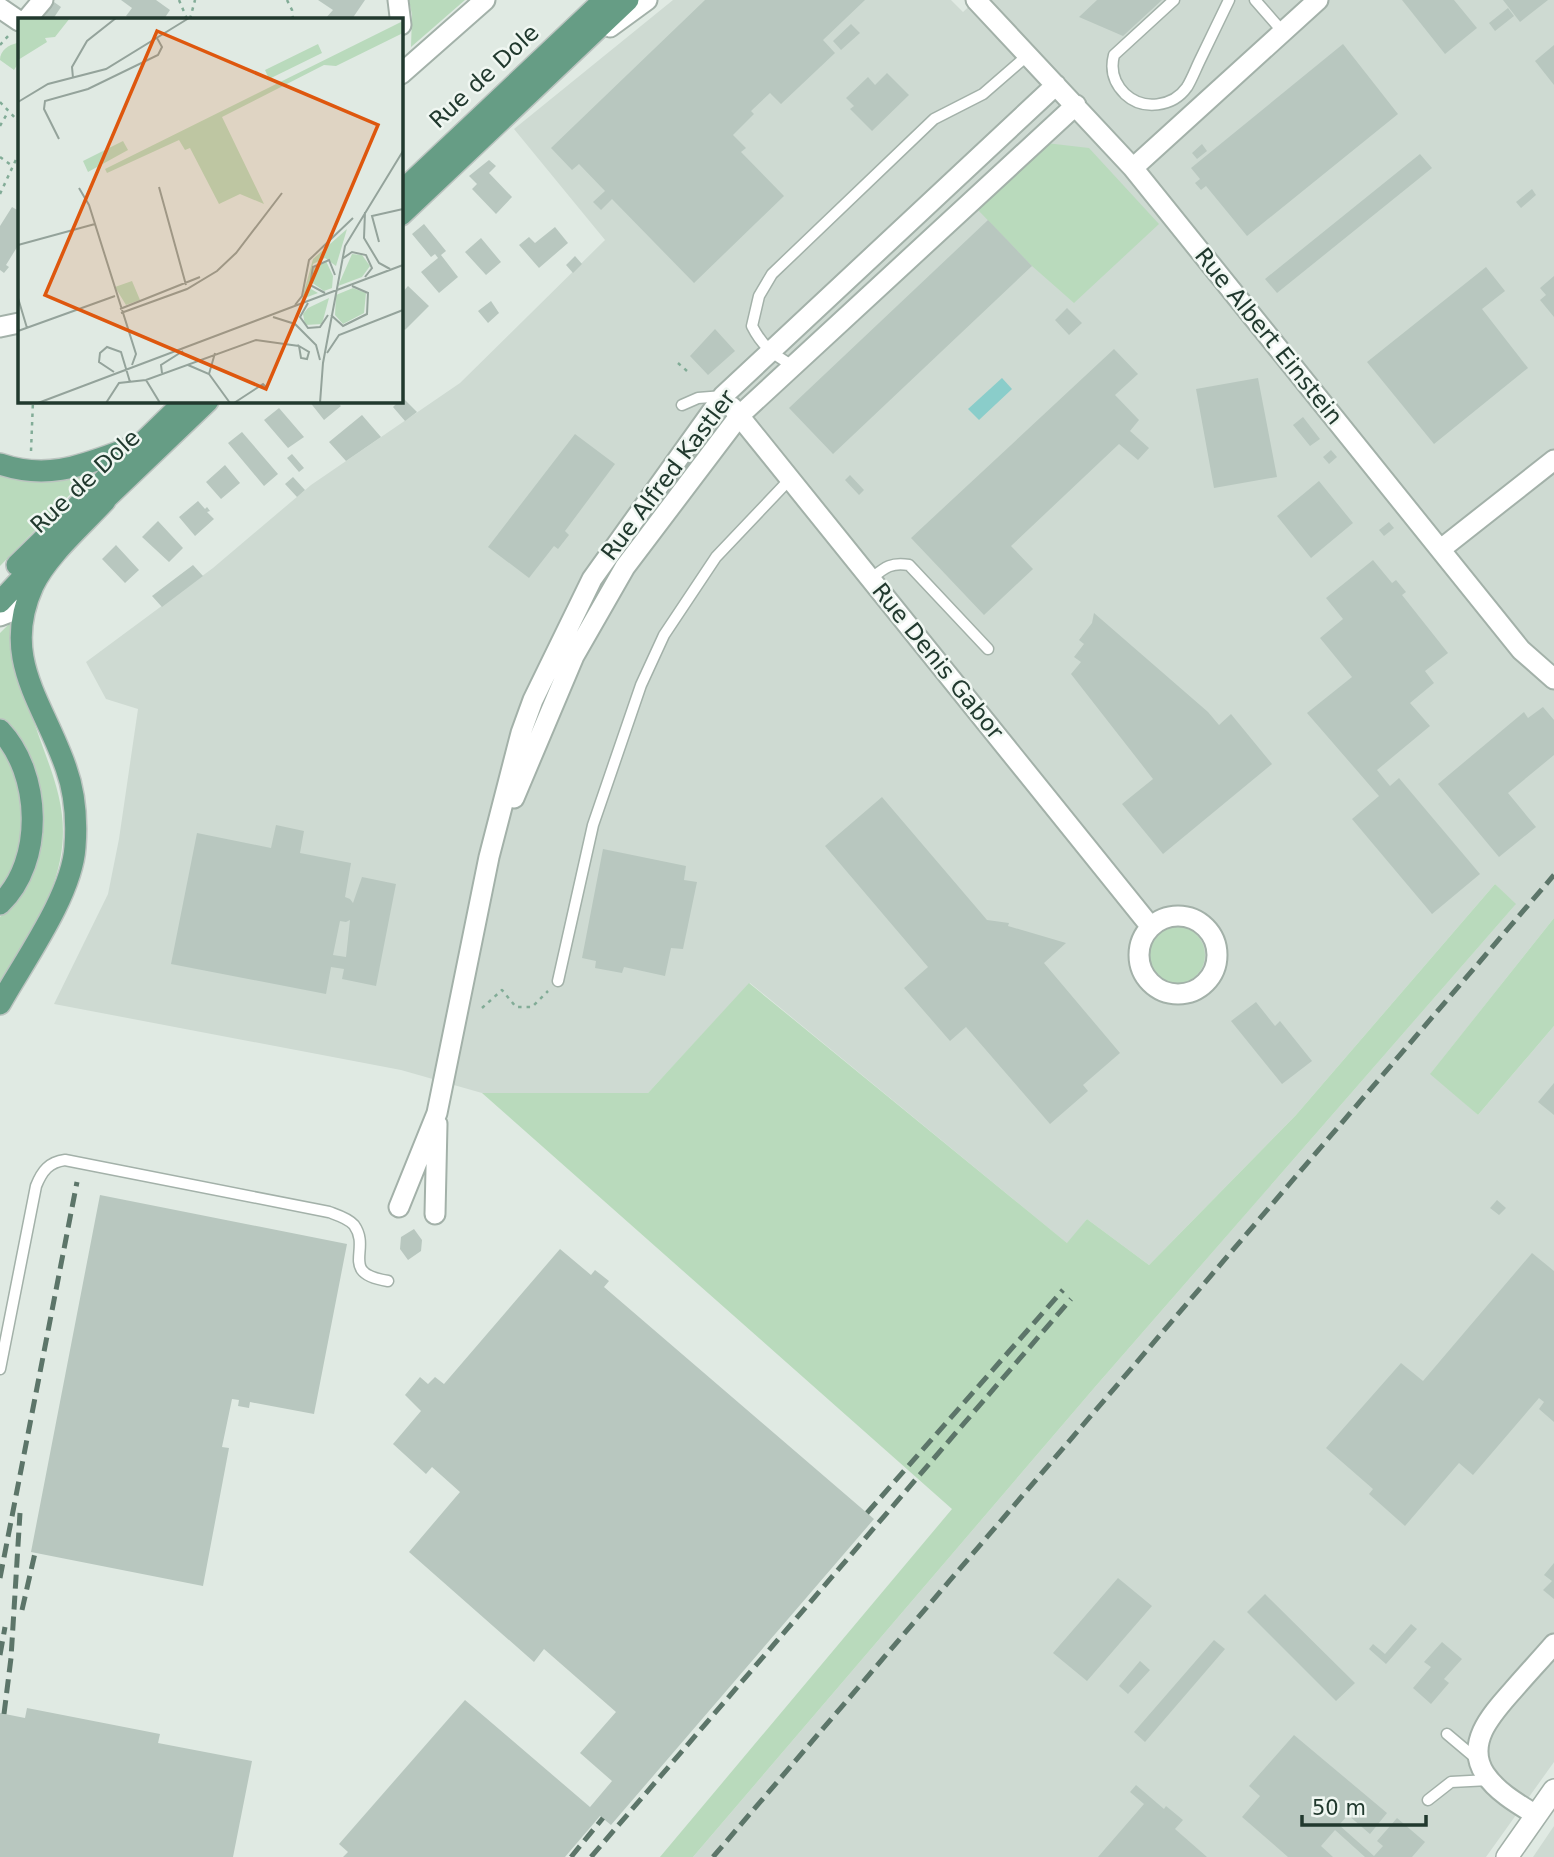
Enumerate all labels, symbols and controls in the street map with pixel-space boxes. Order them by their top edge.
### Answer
inset map [18,18,402,402]
street label: Rue de Dole [424,19,544,133]
street label: Rue Albert Einstein [1190,243,1348,429]
street label: Rue Alfred Kastler [596,384,741,565]
street label: Rue de Dole [25,424,145,538]
street label: Rue Denis Gabor [867,578,1009,745]
scale bar [1302,1784,1426,1828]
text: 50 m [1312,1796,1366,1820]

